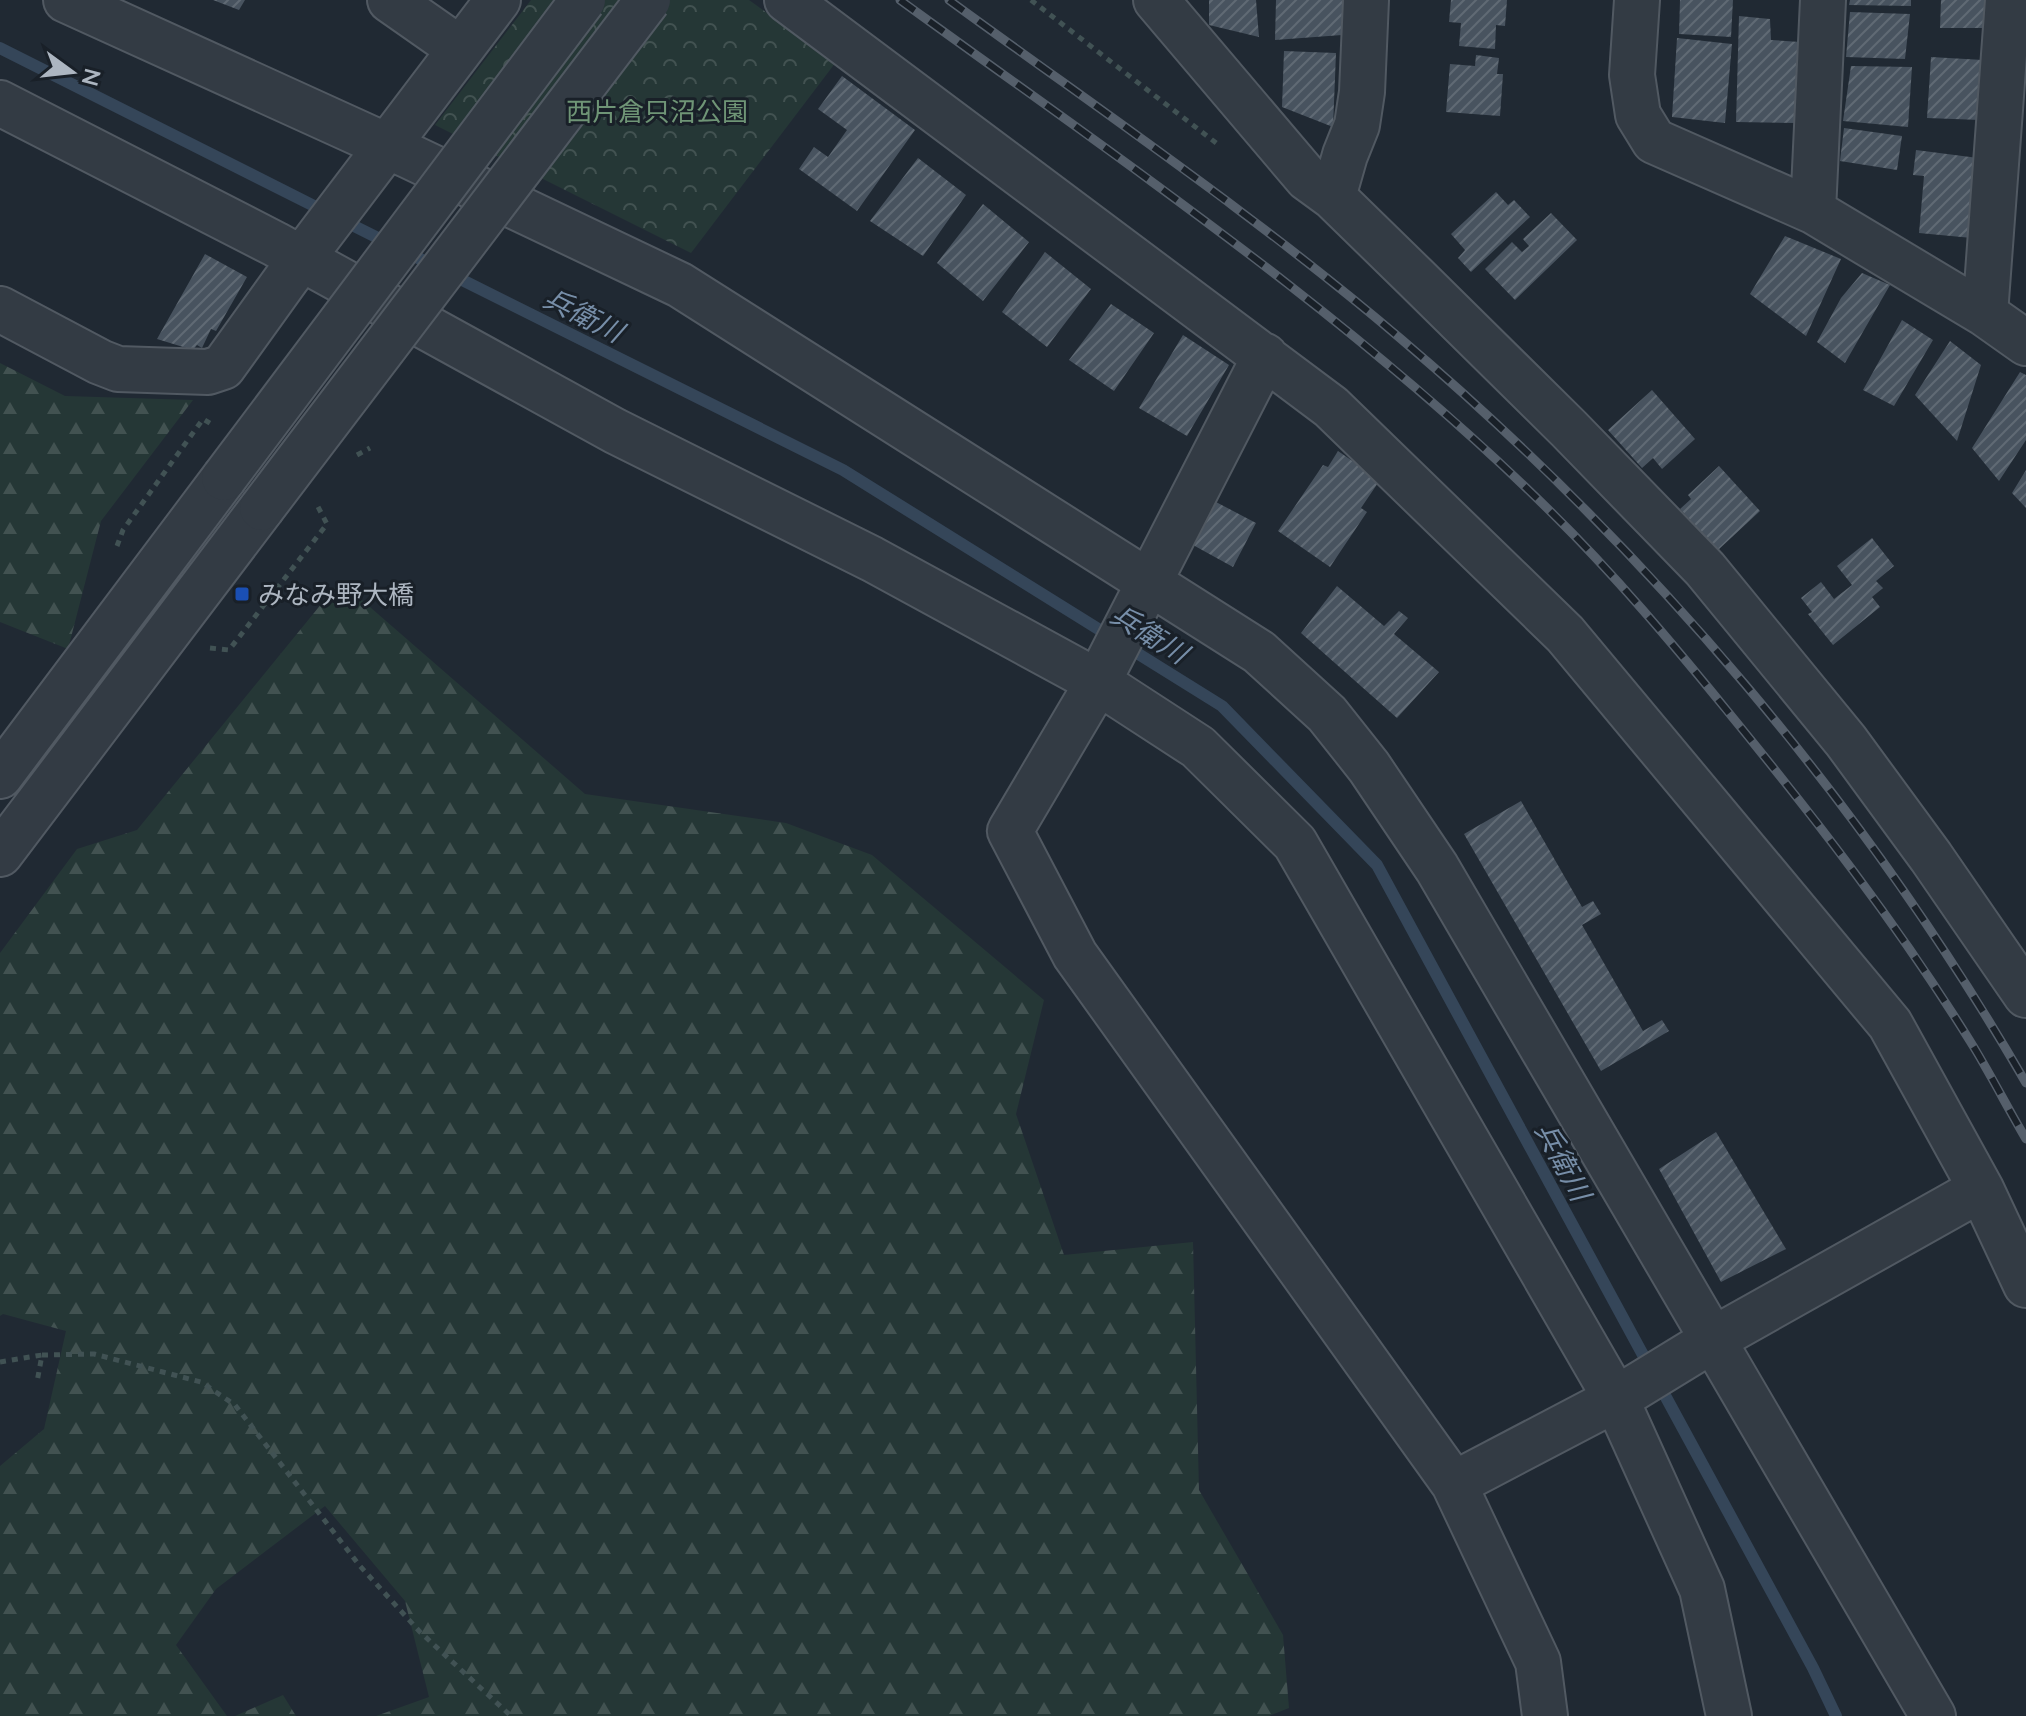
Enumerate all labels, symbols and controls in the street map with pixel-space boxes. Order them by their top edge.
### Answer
north arrow [32,32,112,112]
text: N [77,66,107,89]
park label: 西片倉只沼公園 [566,95,748,127]
water label: 兵衛川 [539,280,632,350]
place label: みなみ野大橋 [258,578,414,610]
marker: みなみ野大橋 [233,585,251,603]
water label: 兵衛川 [1105,596,1197,671]
water label: 兵衛川 [1529,1116,1600,1209]

